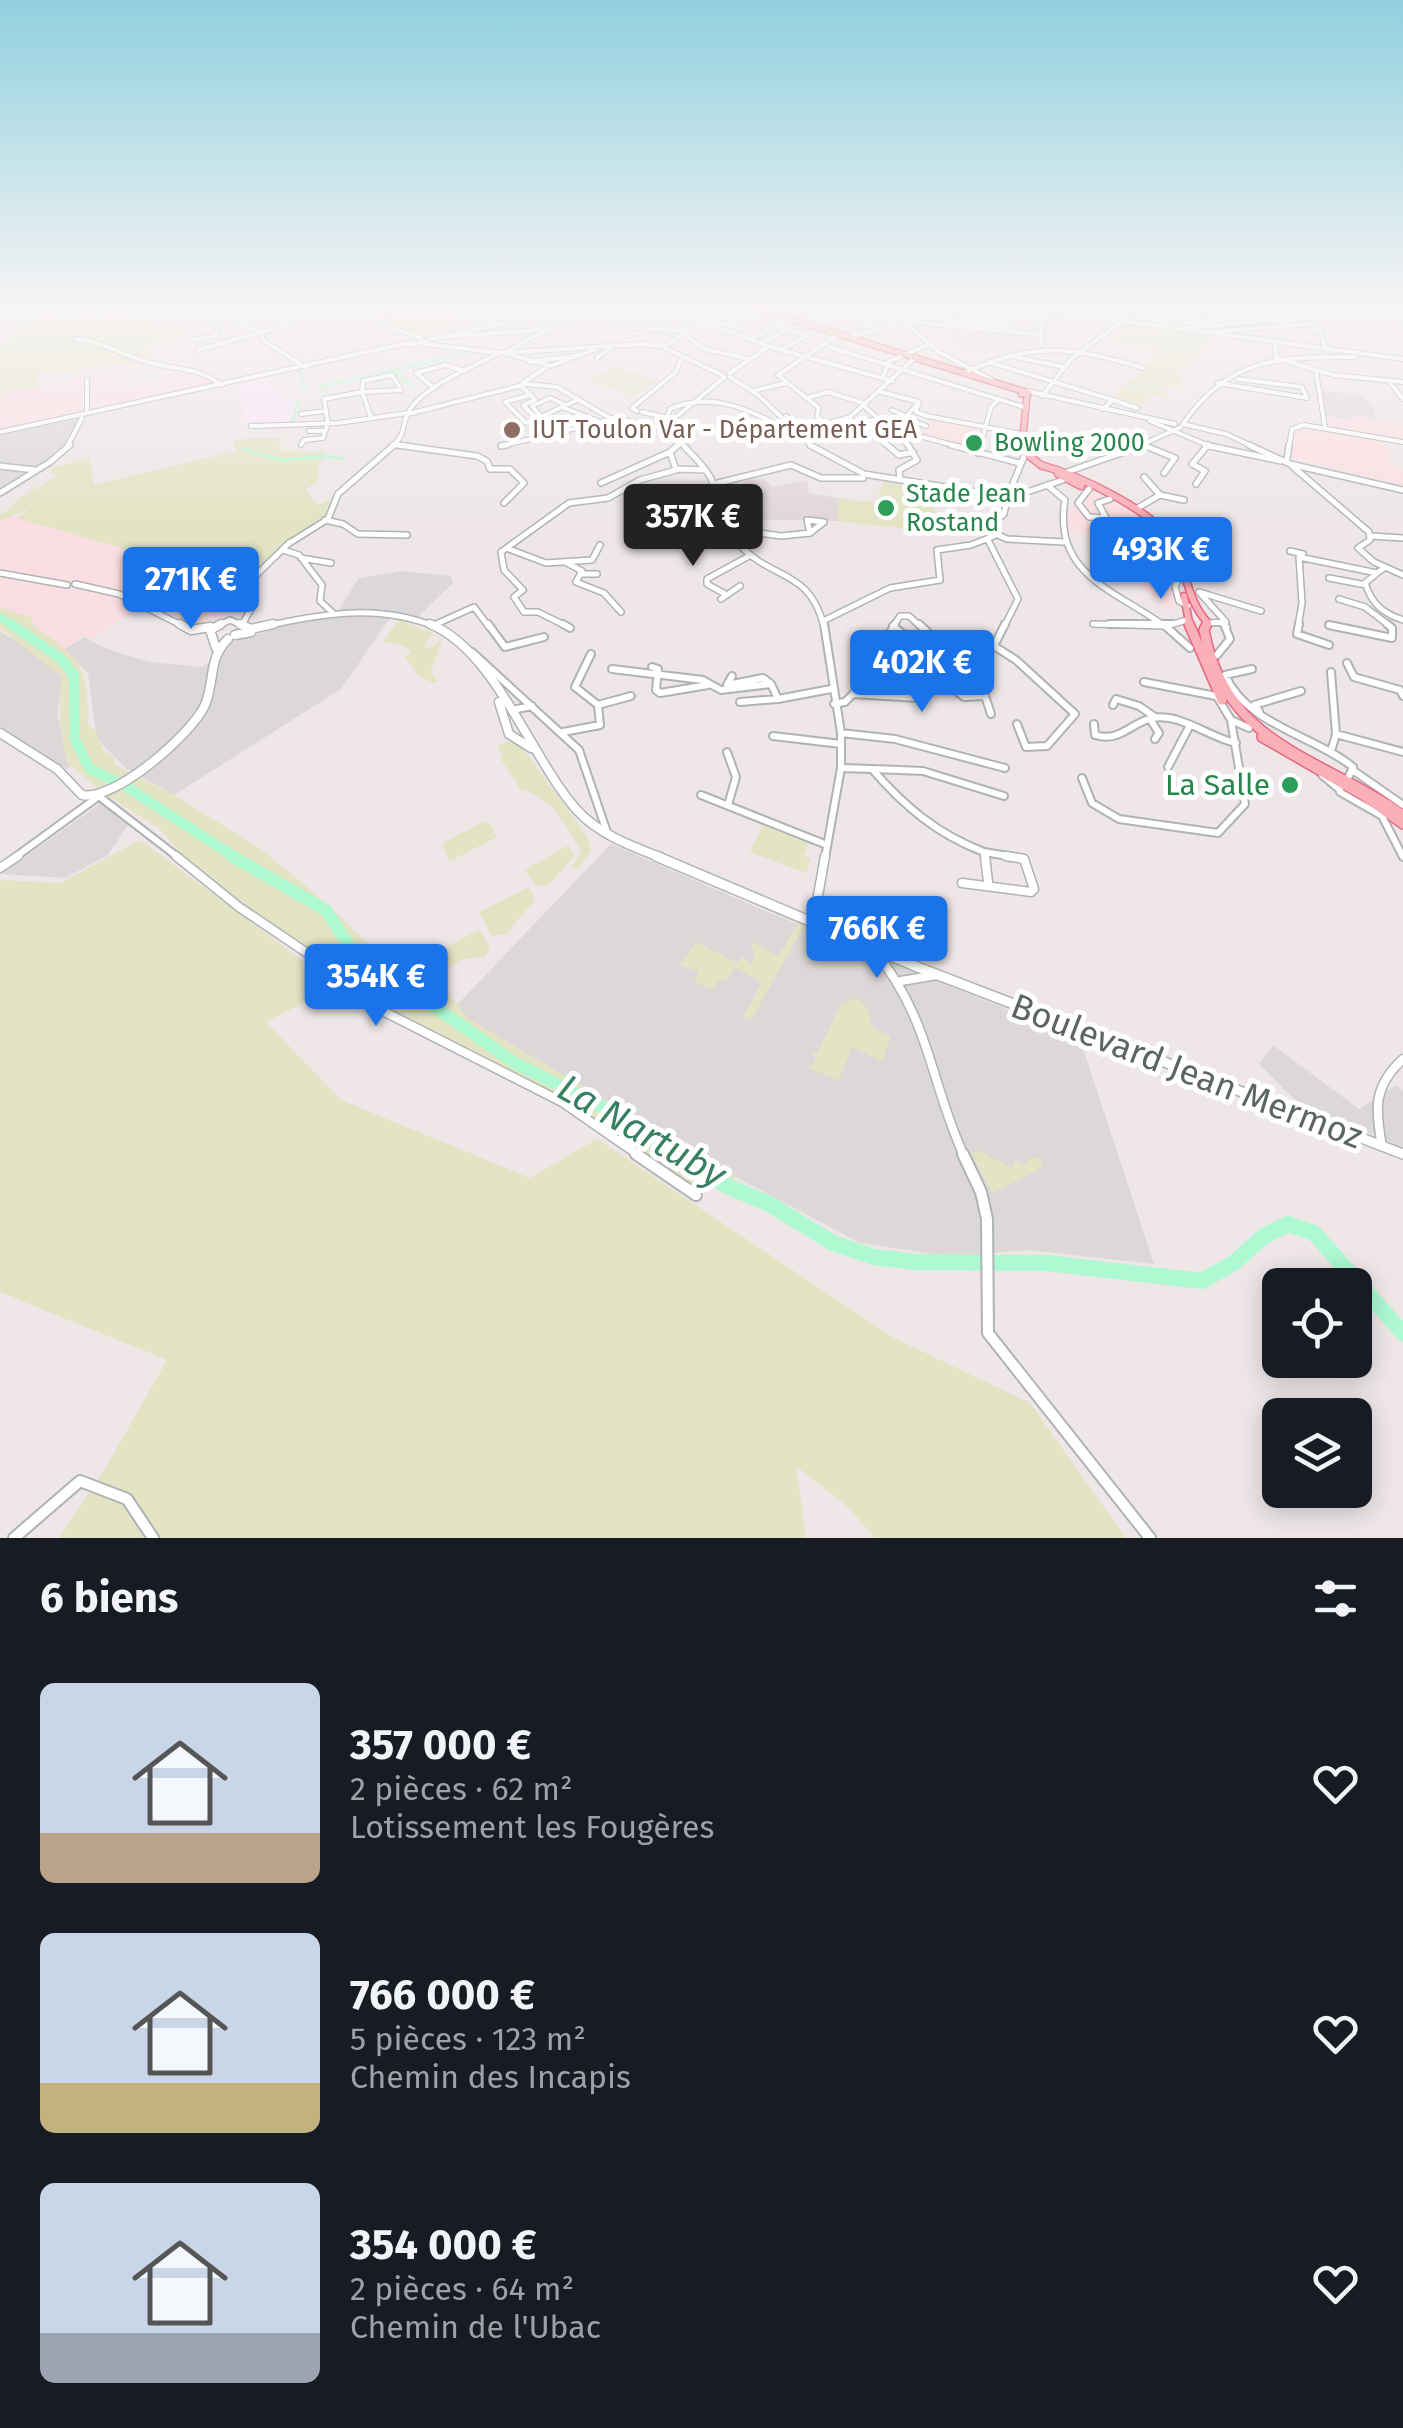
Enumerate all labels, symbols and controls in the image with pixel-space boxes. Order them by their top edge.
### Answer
place label: IUT Toulon Var - Département GEA [532,415,918,445]
marker: IUT Toulon Var - Département GEA [501,419,523,441]
place label: Bowling 2000 [994,428,1145,458]
marker: Bowling 2000 [963,432,985,454]
place label: Stade Jean Rostand [906,479,1027,538]
pin: 357K € [612,484,774,569]
text: 357K € [646,497,740,535]
marker: Stade Jean Rostand [875,497,897,519]
pin: 493K € [1080,517,1242,602]
text: 493K € [1112,530,1210,568]
pin: 271K € [110,547,272,632]
text: 271K € [145,560,237,598]
pin: 402K € [841,630,1003,715]
text: 402K € [872,643,972,681]
place label: La Salle [1165,767,1270,803]
marker: La Salle [1279,774,1301,796]
pin: 766K € [796,896,958,981]
text: 766K € [828,909,926,947]
pin: 354K € [295,944,457,1029]
text: 354K € [327,957,425,995]
street label: Boulevard Jean Mermoz [1005,985,1369,1157]
water label: La Nartuby [550,1064,736,1198]
map controls [1262,1268,1372,1508]
button: locate [1262,1268,1372,1378]
button: layers [1262,1398,1372,1508]
icon: filters [1308,1571,1363,1626]
text: 6 biens [40,1573,178,1623]
text: 357 000 € [350,1720,531,1770]
icon: home [120,1723,240,1843]
icon: heart [1308,1756,1363,1811]
text: 2 pièces · 62 m² [350,1770,573,1808]
text: Lotissement les Fougères [350,1808,714,1846]
text: 766 000 € [350,1970,535,2020]
icon: home [120,1973,240,2093]
icon: heart [1308,2006,1363,2061]
text: 5 pièces · 123 m² [350,2020,586,2058]
text: Chemin des Incapis [350,2058,631,2096]
text: 354 000 € [350,2220,537,2270]
icon: home [120,2223,240,2343]
icon: heart [1308,2256,1363,2311]
text: 2 pièces · 64 m² [350,2270,574,2308]
text: Chemin de l'Ubac [350,2308,601,2346]

